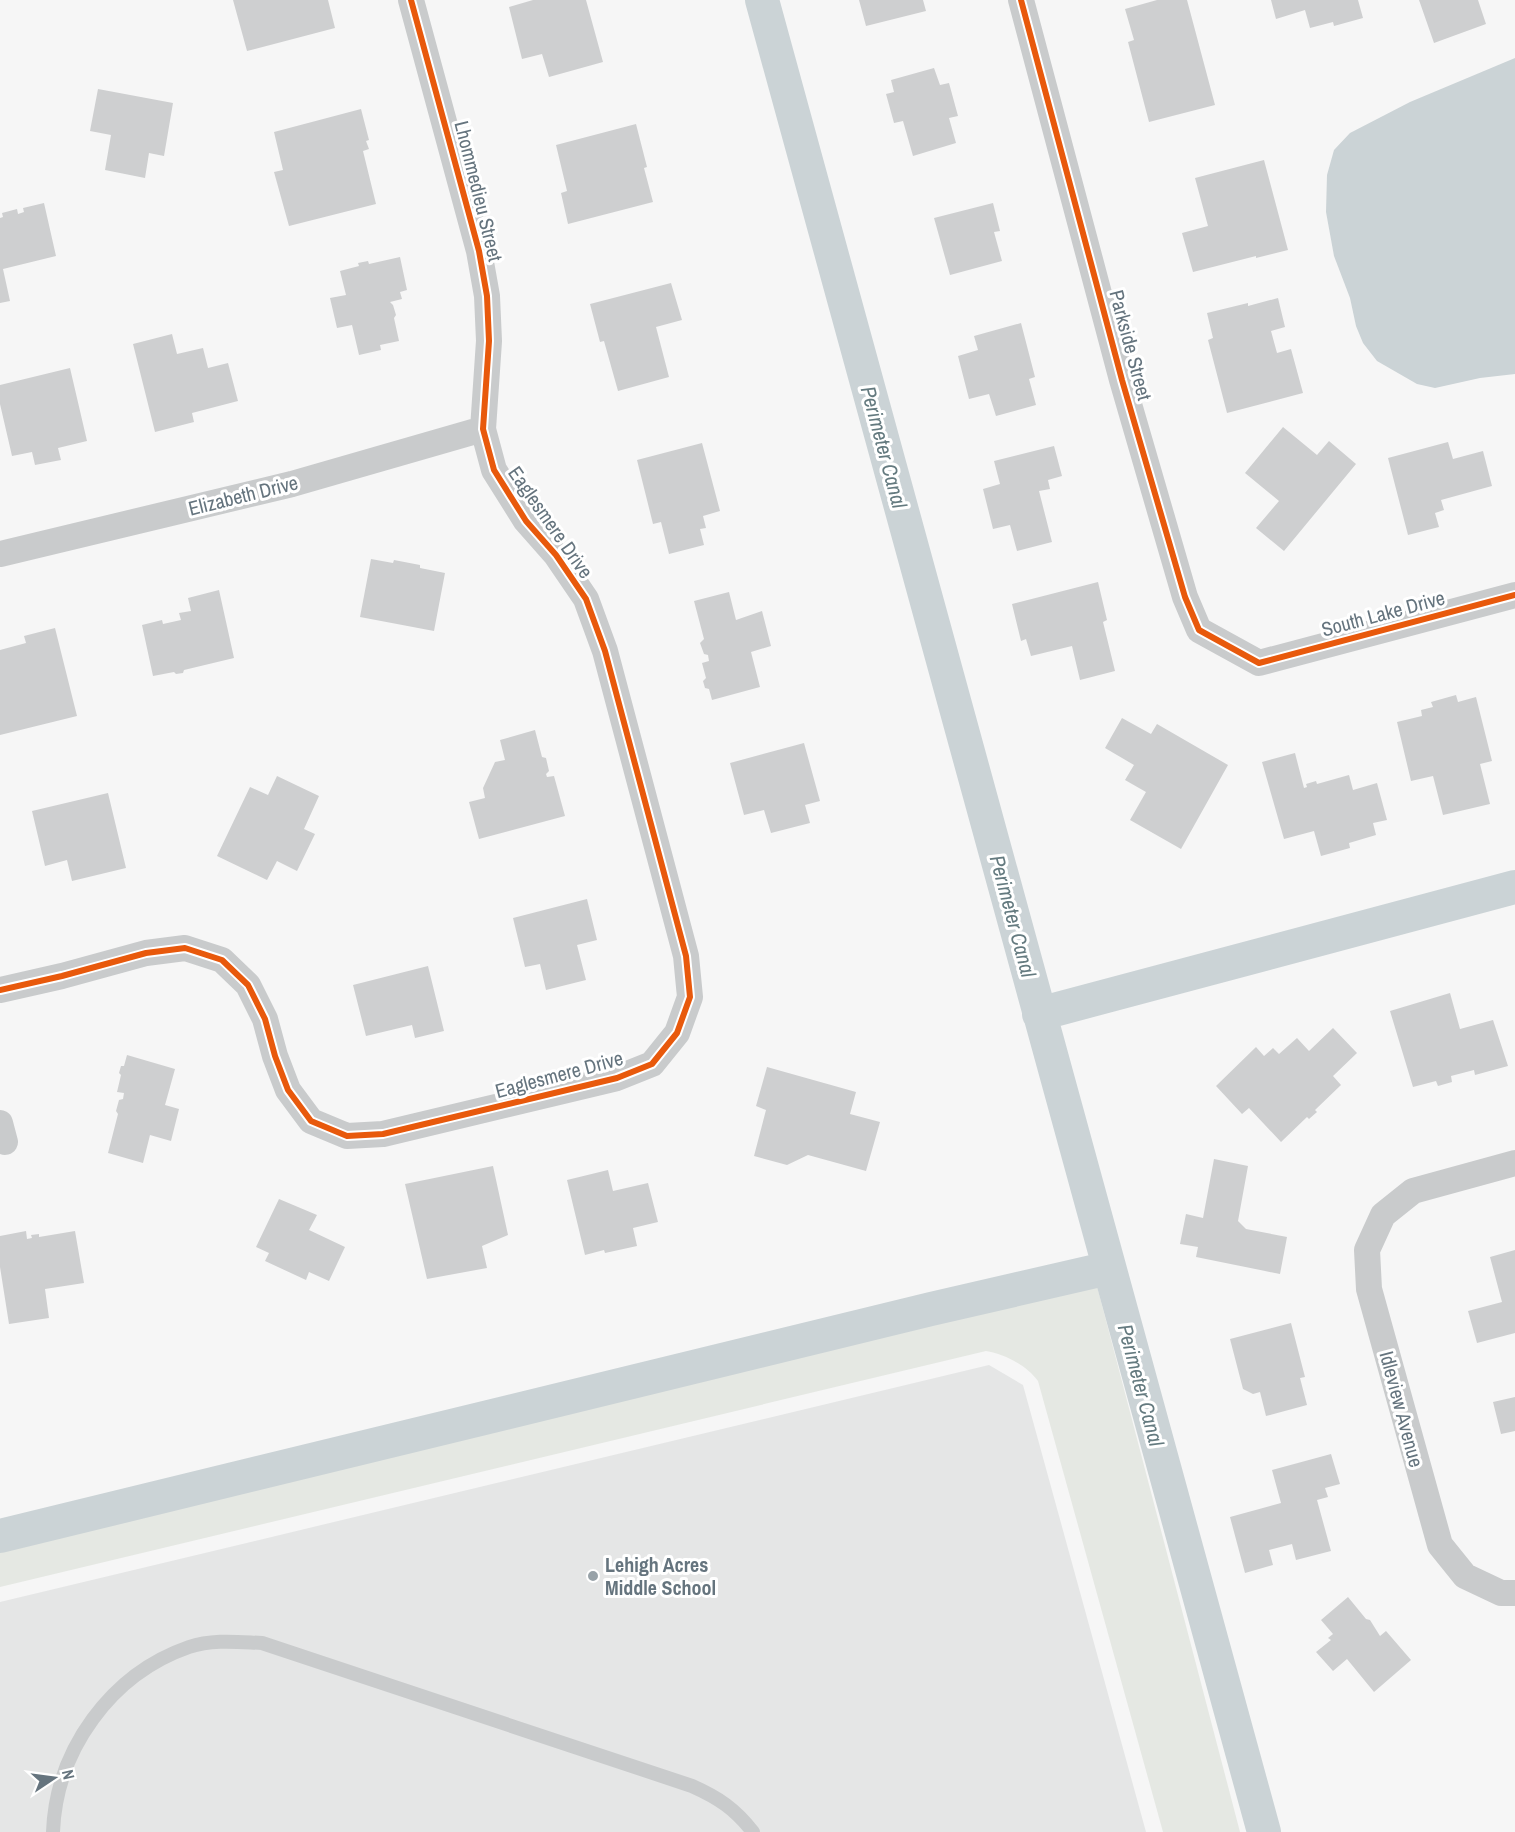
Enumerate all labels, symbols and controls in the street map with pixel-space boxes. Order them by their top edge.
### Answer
street label: Lhommedieu Street [448,118,510,265]
street label: Parkside Street [1103,287,1159,404]
water label: Perimeter Canal [854,383,915,512]
street label: Eaglesmere Drive [502,460,600,584]
street label: Elizabeth Drive [185,468,301,522]
street label: South Lake Drive [1318,584,1448,642]
water label: Perimeter Canal [983,852,1044,981]
street label: Eaglesmere Drive [492,1044,626,1104]
water label: Perimeter Canal [1111,1321,1172,1450]
street label: Idleview Avenue [1374,1348,1430,1470]
place label: Lehigh Acres Middle School [605,1551,716,1601]
marker: Lehigh Acres Middle School [586,1569,600,1583]
north arrow [24,1748,84,1808]
text: N [57,1768,80,1782]

